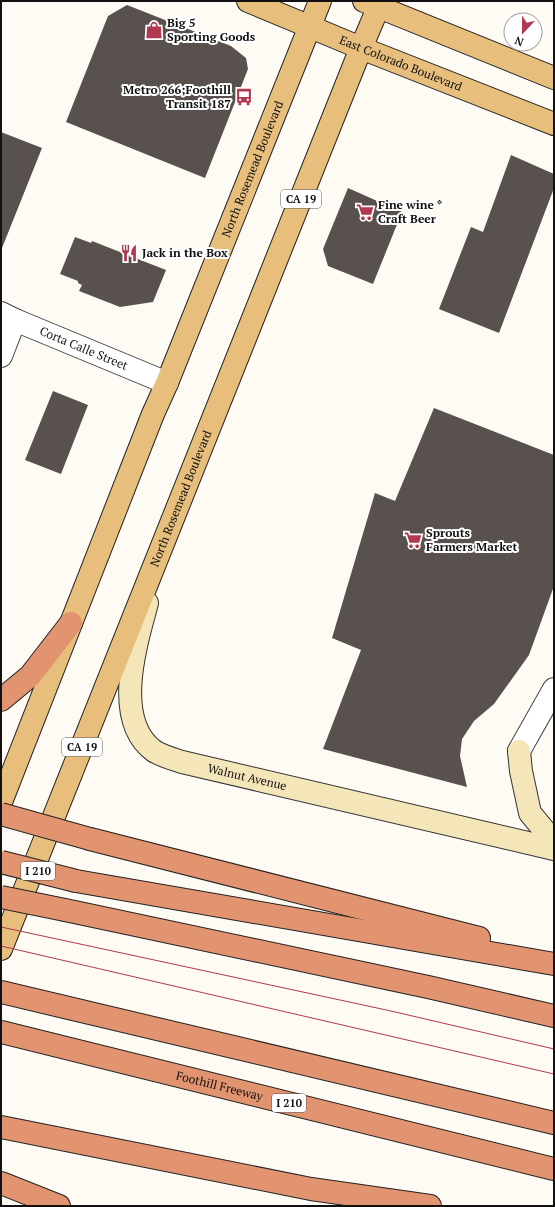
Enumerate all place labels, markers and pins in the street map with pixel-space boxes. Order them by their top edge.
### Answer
place label: Big 5 Sporting Goods [167,15,256,44]
shop icon: Big 5 Sporting Goods [144,20,164,40]
place label: Metro 266;Foothill Transit 187 [123,82,231,111]
bus stop icon: Metro 266;Foothill Transit 187 [234,87,254,107]
place label: Fine wine * Craft Beer [378,197,442,226]
supermarket icon: Fine wine * Craft Beer [355,202,375,222]
restaurant icon: Jack in the Box [119,243,139,263]
place label: Jack in the Box [142,245,228,260]
place label: Sprouts Farmers Market [426,525,517,554]
supermarket icon: Sprouts Farmers Market [403,530,423,550]

